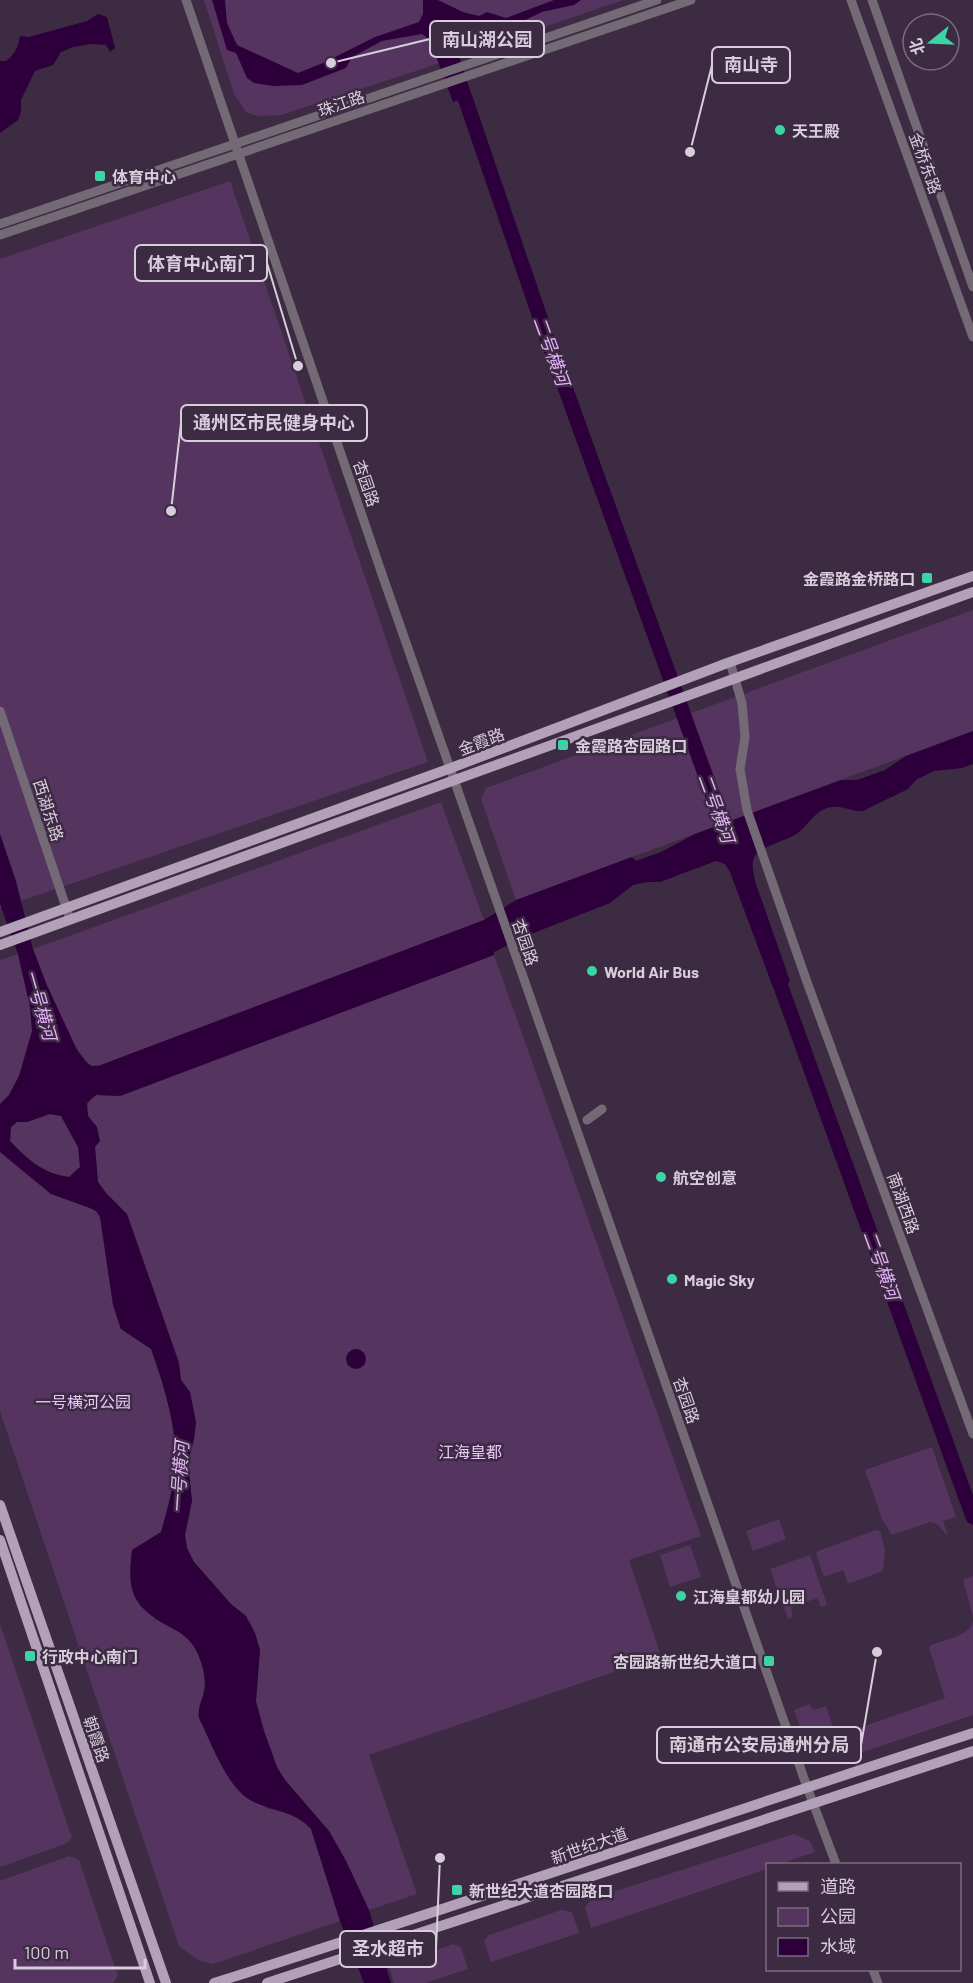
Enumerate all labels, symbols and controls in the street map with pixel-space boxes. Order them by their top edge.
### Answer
north arrow [901,12,961,72]
callout: 南山湖公园 [430,21,544,57]
text: 南山湖公园 [442,28,532,50]
text: 北 [905,36,928,57]
callout: 南山寺 [712,47,790,83]
text: 南山寺 [724,53,778,75]
street label: 珠江路 [315,86,367,120]
place label: 天王殿 [792,121,840,140]
marker: 天王殿 [773,123,787,137]
street label: 金桥东路 [906,130,946,196]
place label: 体育中心 [112,167,176,186]
marker: 体育中心 [93,169,107,183]
callout: 体育中心南门 [135,245,267,281]
text: 体育中心南门 [147,252,255,274]
water label: 二号横河 [529,313,576,391]
callout: 通州区市民健身中心 [181,405,367,441]
text: 通州区市民健身中心 [193,411,355,433]
street label: 杏园路 [350,457,384,509]
place label: 金霞路金桥路口 [803,569,915,588]
marker: 金霞路金桥路口 [920,571,934,585]
street label: 金霞路 [455,724,507,758]
place label: 金霞路杏园路口 [575,736,687,755]
marker: 金霞路杏园路口 [556,738,570,752]
water label: 二号横河 [694,770,741,848]
street label: 西湖东路 [30,777,68,843]
street label: 杏园路 [509,916,543,968]
place label: World Air Bus [604,962,699,981]
marker: World Air Bus [585,964,599,978]
water label: 一号横河 [21,967,62,1046]
place label: 航空创意 [673,1168,737,1187]
marker: 航空创意 [654,1170,668,1184]
street label: 南湖西路 [884,1170,924,1236]
water label: 二号横河 [859,1227,906,1305]
place label: Magic Sky [684,1270,755,1289]
marker: Magic Sky [665,1272,679,1286]
street label: 杏园路 [670,1374,704,1426]
park label: 一号横河公园 [35,1392,131,1411]
water label: 一号横河 [166,1437,193,1514]
park label: 江海皇都 [438,1442,502,1461]
place label: 江海皇都幼儿园 [693,1587,805,1606]
marker: 江海皇都幼儿园 [674,1589,688,1603]
place label: 行政中心南门 [42,1647,138,1666]
marker: 行政中心南门 [23,1649,37,1663]
place label: 杏园路新世纪大道口 [613,1652,757,1671]
marker: 杏园路新世纪大道口 [762,1654,776,1668]
street label: 朝霞路 [80,1713,114,1765]
callout: 南通市公安局通州分局 [657,1727,861,1763]
text: 南通市公安局通州分局 [669,1733,849,1755]
street label: 新世纪大道 [548,1823,630,1867]
legend [766,1863,961,1971]
text: 道路 [820,1875,856,1897]
place label: 新世纪大道杏园路口 [469,1881,613,1900]
marker: 新世纪大道杏园路口 [450,1883,464,1897]
text: 公园 [820,1905,856,1927]
callout: 圣水超市 [340,1931,436,1967]
scale bar [15,1932,146,1970]
text: 水域 [820,1935,856,1957]
text: 圣水超市 [352,1937,424,1959]
text: 100 m [24,1941,69,1963]

